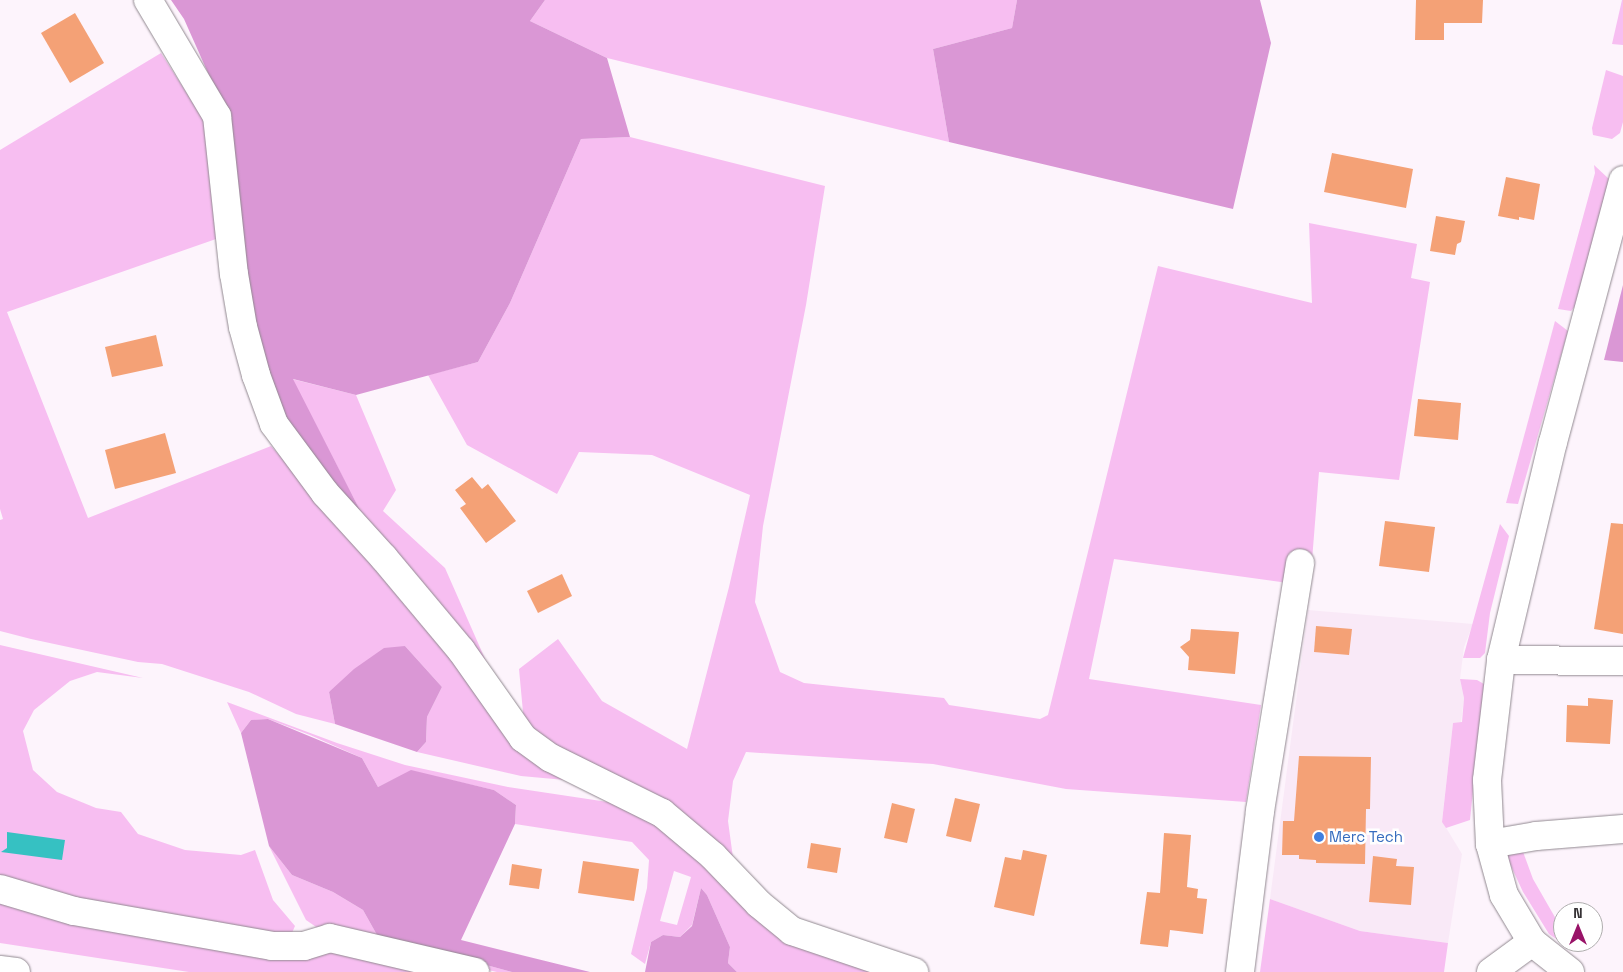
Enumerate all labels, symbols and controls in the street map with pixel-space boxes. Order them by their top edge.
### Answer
place label: Merc Tech [1329,828,1403,846]
marker: Merc Tech [1313,831,1325,843]
north arrow [1553,902,1603,952]
text: N [1573,904,1583,922]

